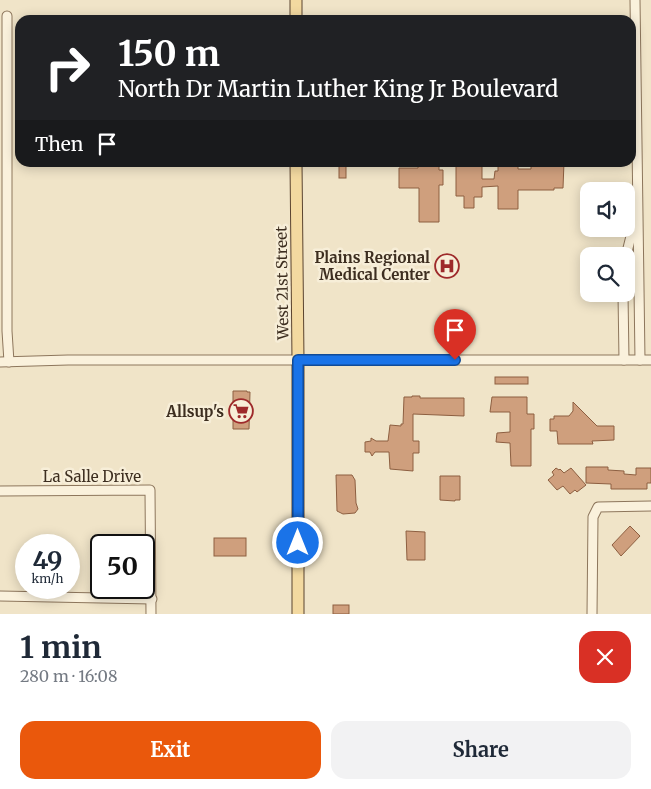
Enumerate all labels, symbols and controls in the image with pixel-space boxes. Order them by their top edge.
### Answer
text: 150 m [118,32,220,76]
icon: right [35,35,100,100]
text: North Dr Martin Luther King Jr Boulevard [118,75,558,103]
icon: arrive [93,130,121,158]
text: Then [35,132,83,156]
map controls [580,182,635,302]
button: sound [580,182,635,237]
street label: West 21st Street [272,226,293,341]
button: search [580,247,635,302]
place label: Plains Regional Medical Center [315,248,430,284]
hospital icon: Plains Regional Medical Center [434,253,460,279]
pin [434,309,476,360]
icon: arrive [441,316,469,344]
supermarket icon: Allsup's [228,398,254,424]
place label: Allsup's [165,402,224,421]
street label: La Salle Drive [43,467,141,486]
position arrow [271,516,323,568]
speed limit sign: 50 [90,534,155,599]
text: 49 [33,544,62,576]
text: km/h [32,571,63,586]
text: 1 min [20,628,102,666]
button: close [579,631,631,683]
text: 280 m · 16:08 [20,666,117,686]
button: Exit [20,721,321,779]
button: Share [331,721,631,779]

